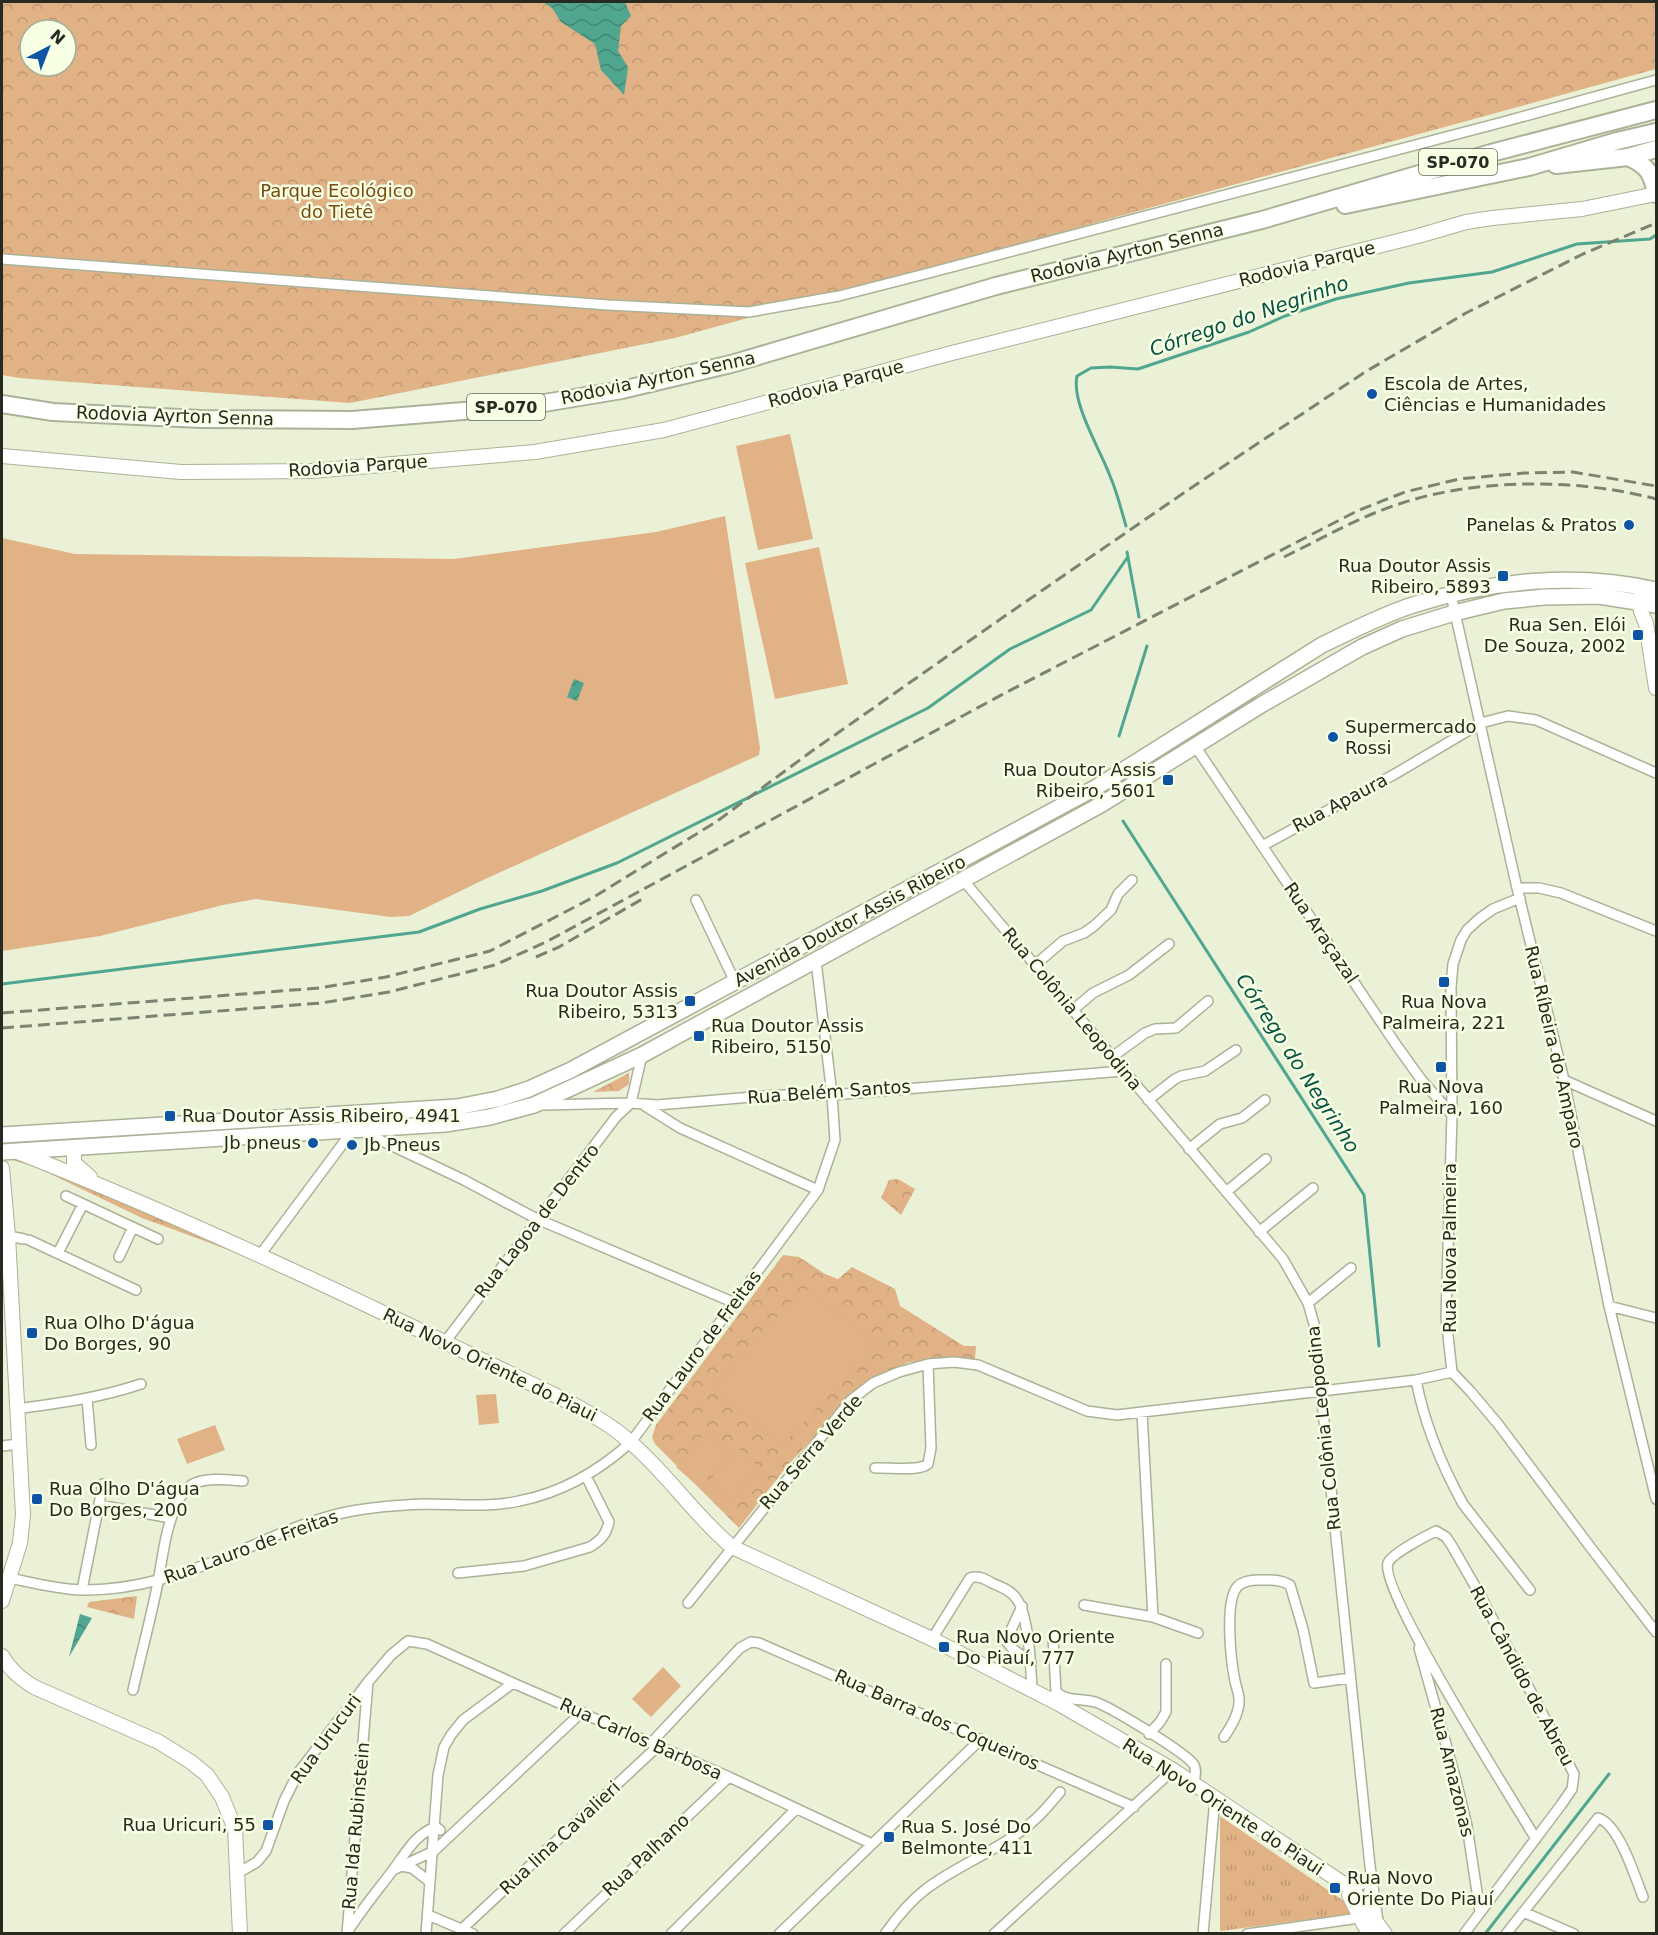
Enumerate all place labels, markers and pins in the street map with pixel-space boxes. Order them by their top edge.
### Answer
place label: Escola de Artes, Ciências e Humanidades [1384,373,1606,415]
marker: Escola de Artes, Ciências e Humanidades [1365,387,1379,401]
place label: Panelas & Pratos [1466,514,1617,535]
marker: Panelas & Pratos [1622,518,1636,532]
place label: Rua Doutor Assis Ribeiro, 5893 [1338,555,1491,597]
marker: Rua Doutor Assis Ribeiro, 5893 [1496,569,1510,583]
place label: Rua Sen. Elói De Souza, 2002 [1484,614,1626,656]
marker: Rua Sen. Elói De Souza, 2002 [1631,628,1645,642]
place label: Supermercado Rossi [1345,716,1476,758]
marker: Supermercado Rossi [1326,730,1340,744]
place label: Rua Doutor Assis Ribeiro, 5601 [1003,759,1156,801]
marker: Rua Doutor Assis Ribeiro, 5601 [1161,773,1175,787]
marker: Rua Nova Palmeira, 221 [1437,975,1451,989]
place label: Rua Doutor Assis Ribeiro, 5313 [525,980,678,1022]
place label: Rua Nova Palmeira, 221 [1382,991,1506,1033]
marker: Rua Doutor Assis Ribeiro, 5313 [683,994,697,1008]
place label: Rua Doutor Assis Ribeiro, 5150 [711,1015,864,1057]
marker: Rua Doutor Assis Ribeiro, 5150 [692,1029,706,1043]
marker: Rua Nova Palmeira, 160 [1434,1060,1448,1074]
place label: Rua Nova Palmeira, 160 [1379,1076,1503,1118]
place label: Rua Doutor Assis Ribeiro, 4941 [182,1105,461,1126]
marker: Rua Doutor Assis Ribeiro, 4941 [163,1109,177,1123]
place label: Jb pneus [223,1132,301,1153]
place label: Jb Pneus [363,1134,440,1155]
marker: Jb pneus [306,1136,320,1150]
marker: Jb Pneus [345,1138,359,1152]
place label: Rua Olho D'água Do Borges, 90 [44,1312,195,1354]
marker: Rua Olho D'água Do Borges, 90 [25,1326,39,1340]
place label: Rua Olho D'água Do Borges, 200 [49,1478,200,1520]
marker: Rua Olho D'água Do Borges, 200 [30,1492,44,1506]
place label: Rua Novo Oriente Do Piauí, 777 [956,1626,1115,1668]
marker: Rua Novo Oriente Do Piauí, 777 [937,1640,951,1654]
place label: Rua Uricuri, 55 [123,1814,256,1835]
place label: Rua S. José Do Belmonte, 411 [901,1816,1033,1858]
marker: Rua Uricuri, 55 [261,1818,275,1832]
marker: Rua S. José Do Belmonte, 411 [882,1830,896,1844]
place label: Rua Novo Oriente Do Piauí [1347,1867,1494,1909]
marker: Rua Novo Oriente Do Piauí [1328,1881,1342,1895]

